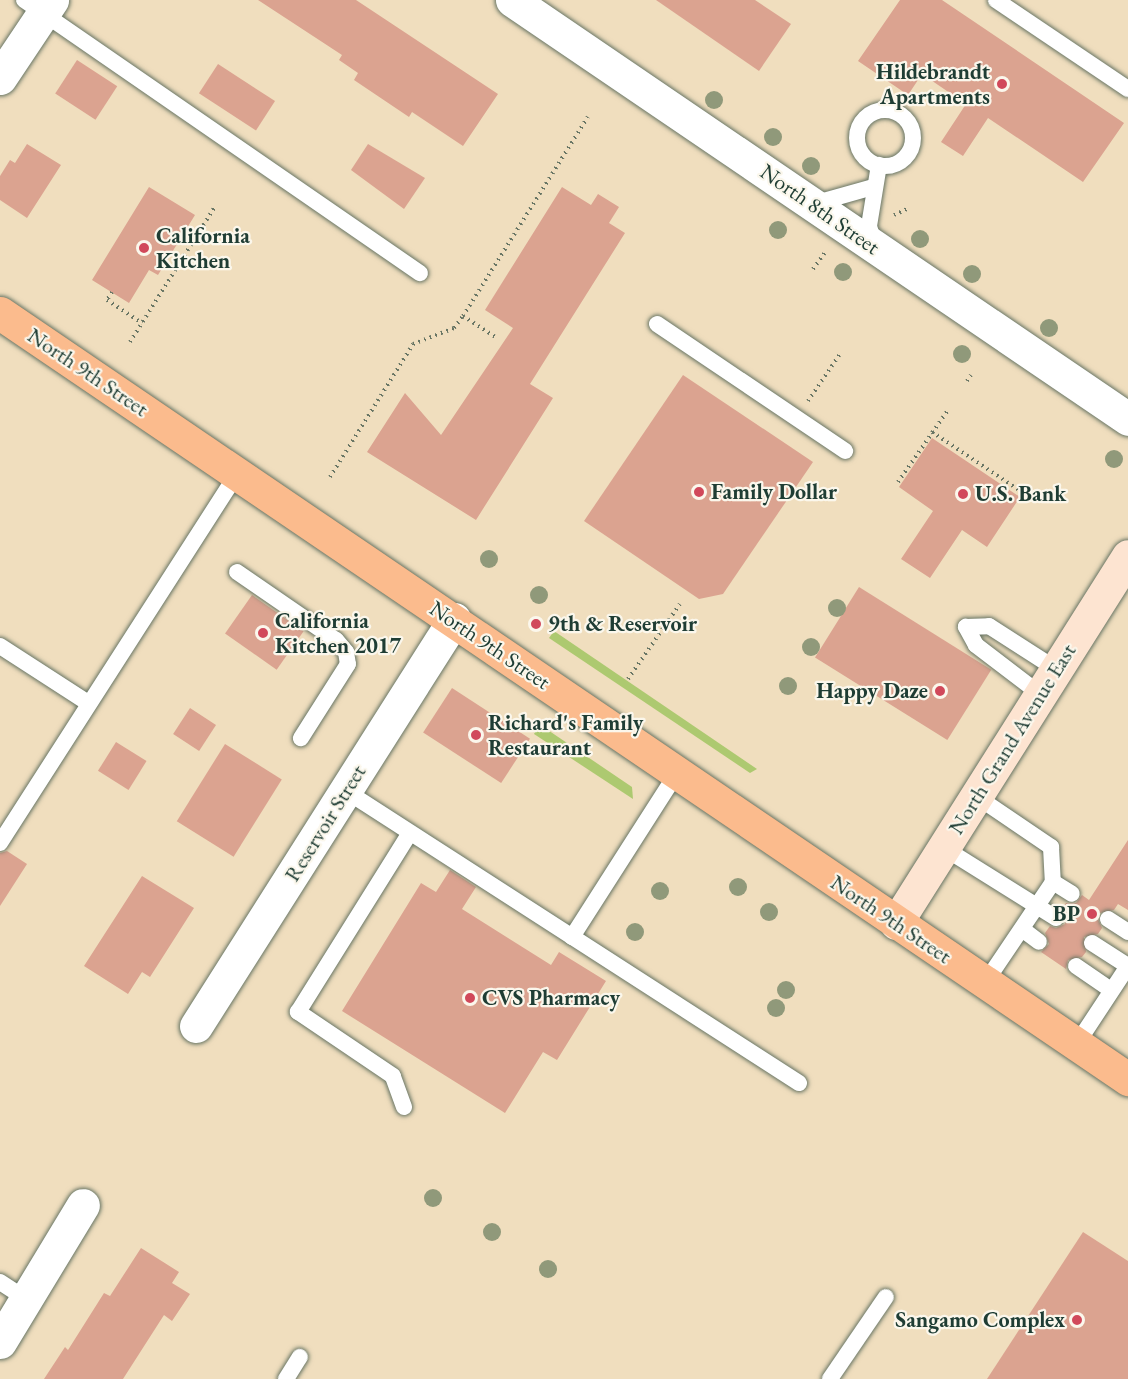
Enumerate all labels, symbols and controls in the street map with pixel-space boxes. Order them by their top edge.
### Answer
place label: Hildebrandt Apartments [876,58,990,110]
marker: Hildebrandt Apartments [995,77,1009,91]
street label: North 8th Street [755,158,885,260]
place label: California Kitchen [156,222,250,274]
marker: California Kitchen [137,241,151,255]
street label: North 9th Street [23,322,153,422]
place label: Family Dollar [711,479,837,505]
place label: U.S. Bank [975,481,1066,507]
marker: Family Dollar [692,485,706,499]
marker: U.S. Bank [956,487,970,501]
street label: North 9th Street [425,595,555,695]
place label: California Kitchen 2017 [275,607,401,658]
place label: 9th & Reservoir [548,611,697,637]
marker: 9th & Reservoir [529,617,543,631]
marker: California Kitchen 2017 [256,626,270,640]
street label: North Grand Avenue East [943,639,1081,839]
place label: Happy Daze [816,678,928,704]
marker: Happy Daze [933,684,947,698]
place label: Richard's Family Restaurant [488,709,643,760]
marker: Richard's Family Restaurant [469,728,483,742]
street label: Reservoir Street [279,760,371,886]
street label: North 9th Street [826,869,956,969]
place label: BP [1053,901,1080,927]
marker: BP [1085,907,1099,921]
place label: CVS Pharmacy [482,985,620,1011]
marker: CVS Pharmacy [463,991,477,1005]
place label: Sangamo Complex [895,1307,1065,1333]
marker: Sangamo Complex [1070,1313,1084,1327]

